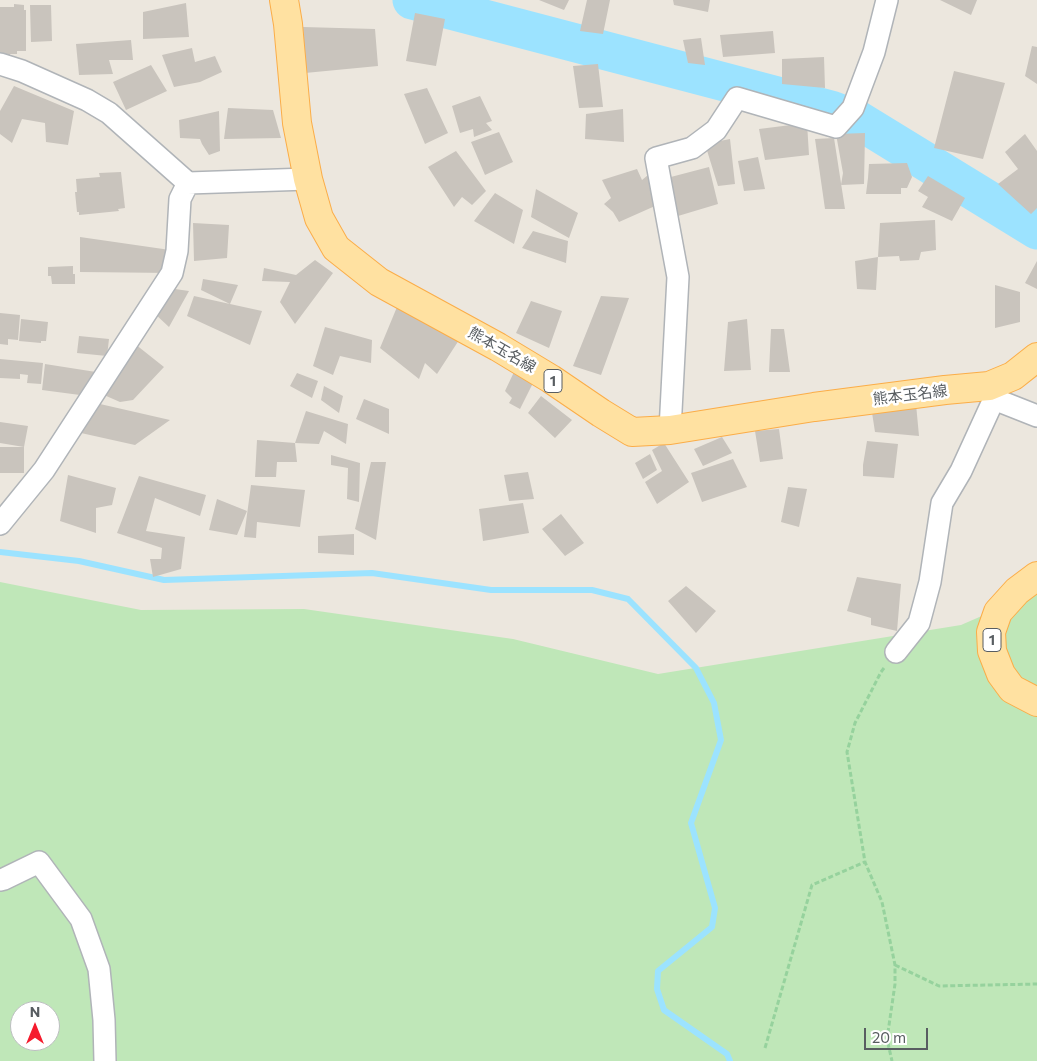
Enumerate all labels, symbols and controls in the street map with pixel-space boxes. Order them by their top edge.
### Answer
street label: 熊本玉名線 [465,323,539,377]
road number: 1 [544,370,562,392]
street label: 熊本玉名線 [872,381,948,409]
road number: 1 [983,628,1001,652]
north arrow [10,1001,60,1051]
text: N [30,1003,40,1020]
scale bar [867,1018,931,1050]
text: 20 m [872,1028,906,1046]

